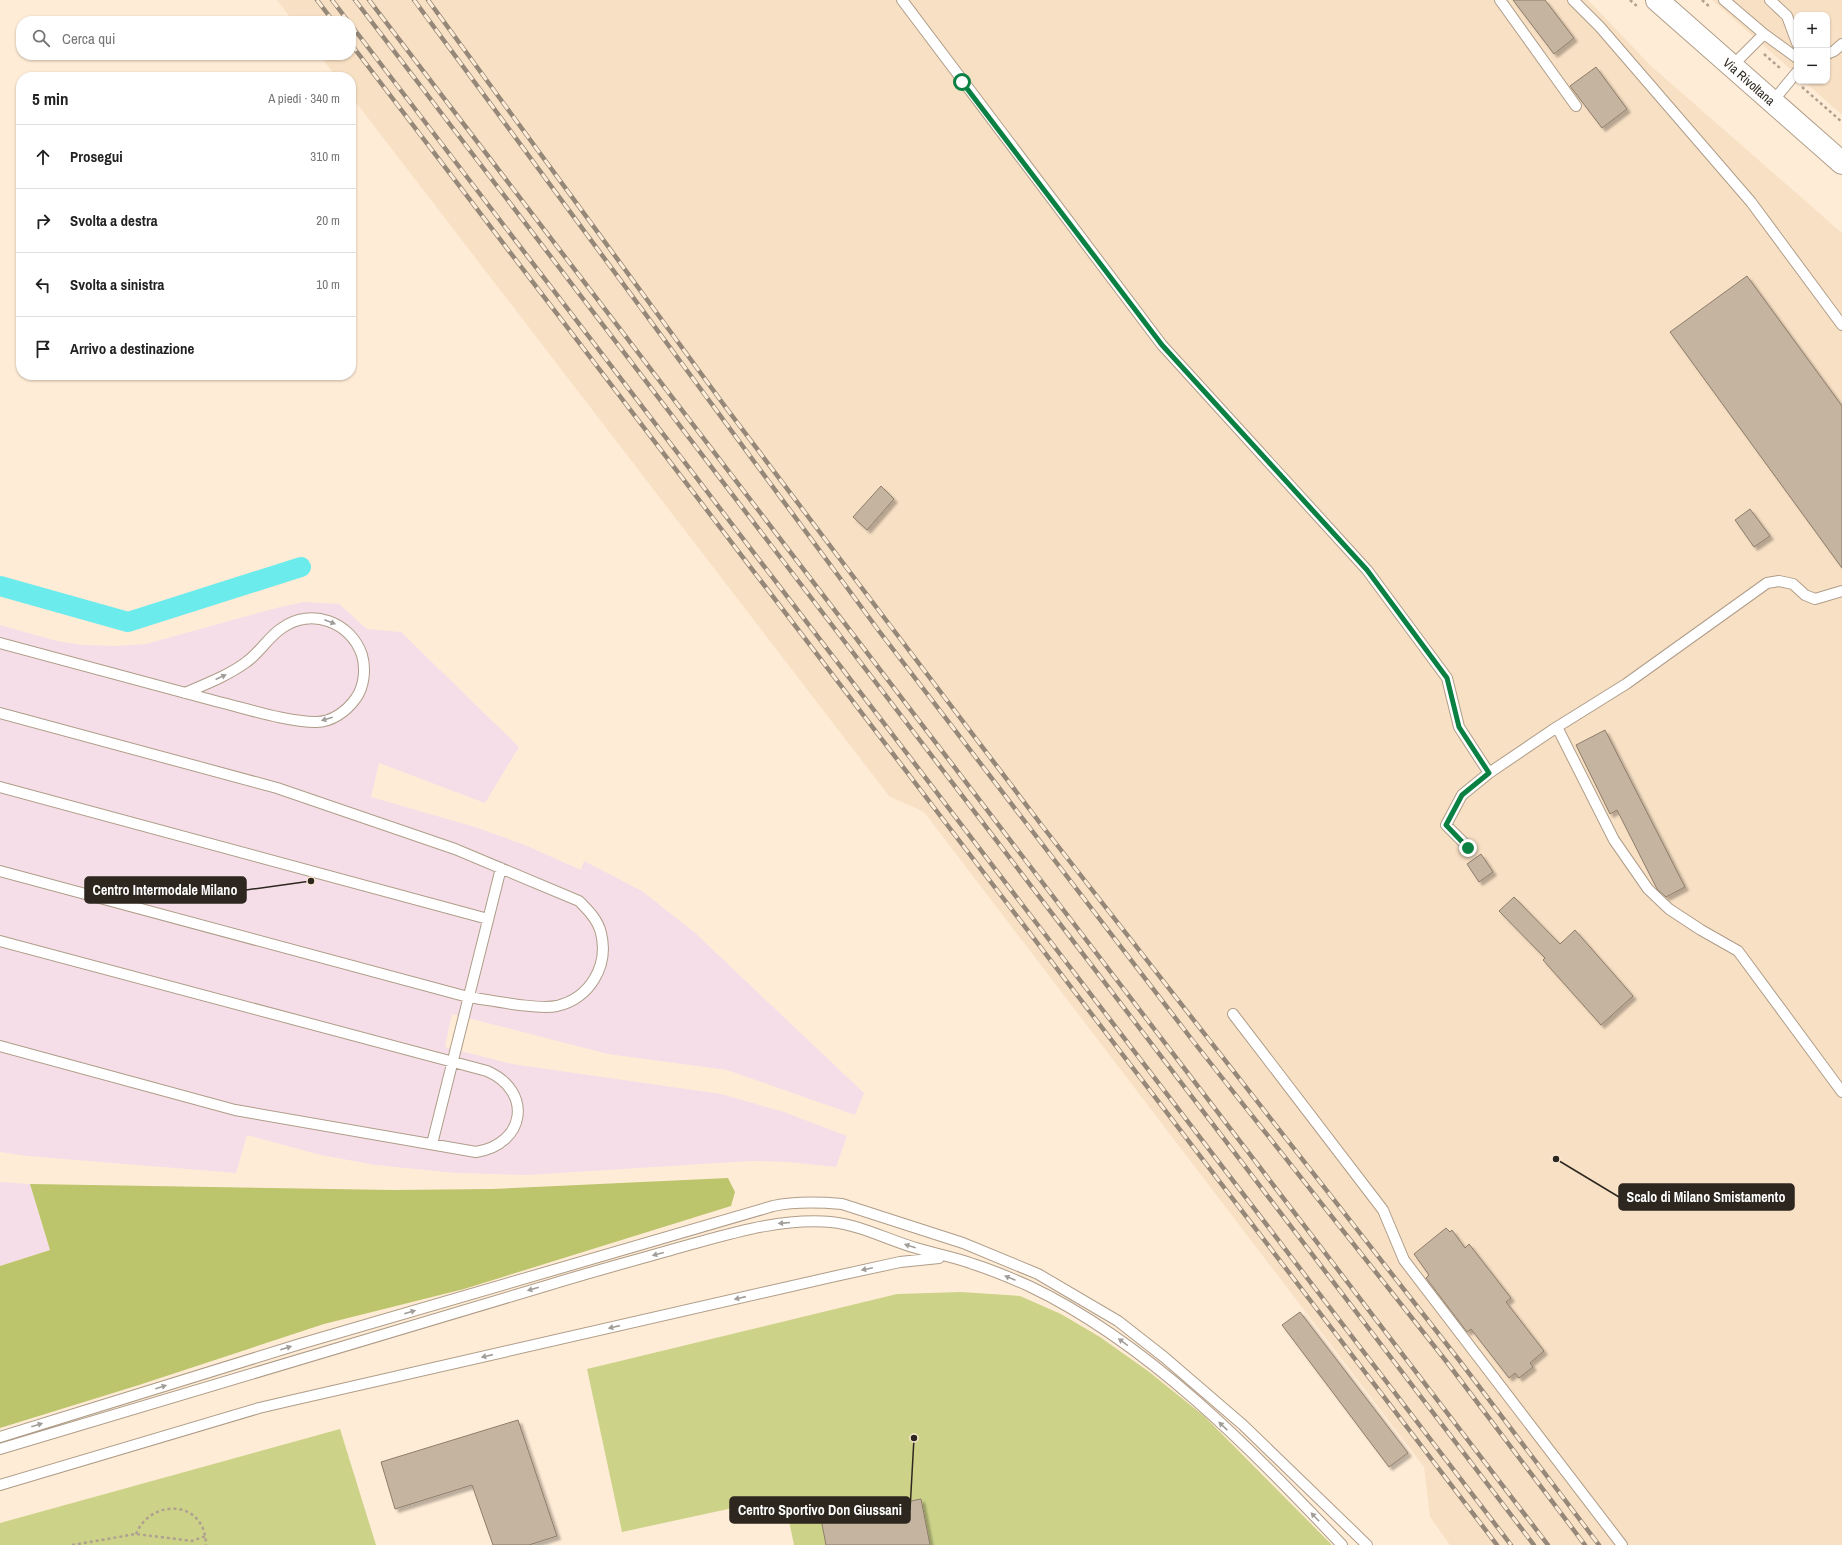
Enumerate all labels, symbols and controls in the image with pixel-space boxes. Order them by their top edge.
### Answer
map controls [1794,12,1830,84]
button: + [1794,12,1830,48]
search box [16,16,356,60]
icon: search [30,27,52,49]
text: Cerca qui [62,28,115,49]
button: − [1794,48,1830,84]
street label: Via Rivoltana [1719,54,1779,109]
route start [953,73,971,91]
text: 5 min [32,87,68,110]
text: A piedi · 340 m [268,90,340,107]
icon: ahead [32,146,54,168]
text: Prosegui [70,146,123,167]
text: 310 m [310,148,340,165]
icon: right [32,210,54,232]
text: Svolta a destra [70,210,158,231]
text: 20 m [316,212,340,229]
icon: left [32,274,54,296]
text: Svolta a sinistra [70,274,164,295]
text: 10 m [316,276,340,293]
icon: arrive [32,338,54,360]
text: Arrivo a destinazione [70,338,194,359]
one-way arrow [324,619,336,625]
one-way arrow [215,674,226,680]
one-way arrow [321,716,333,722]
route end [1459,839,1477,857]
callout: Centro Intermodale Milano [85,877,246,903]
text: Centro Intermodale Milano [93,881,237,899]
callout: Scalo di Milano Smistamento [1619,1184,1794,1210]
text: Scalo di Milano Smistamento [1627,1188,1785,1206]
one-way arrow [778,1219,790,1226]
one-way arrow [904,1243,916,1249]
one-way arrow [652,1251,664,1257]
one-way arrow [861,1267,873,1273]
one-way arrow [1005,1275,1016,1281]
one-way arrow [526,1286,538,1292]
one-way arrow [734,1295,747,1301]
one-way arrow [405,1309,417,1315]
one-way arrow [607,1324,620,1330]
one-way arrow [1118,1338,1128,1346]
one-way arrow [280,1345,292,1351]
one-way arrow [481,1353,493,1359]
one-way arrow [156,1383,168,1389]
one-way arrow [32,1422,44,1428]
one-way arrow [1218,1422,1227,1431]
callout: Centro Sportivo Don Giussani [730,1497,910,1523]
text: Centro Sportivo Don Giussani [738,1501,902,1519]
one-way arrow [1311,1512,1320,1522]

